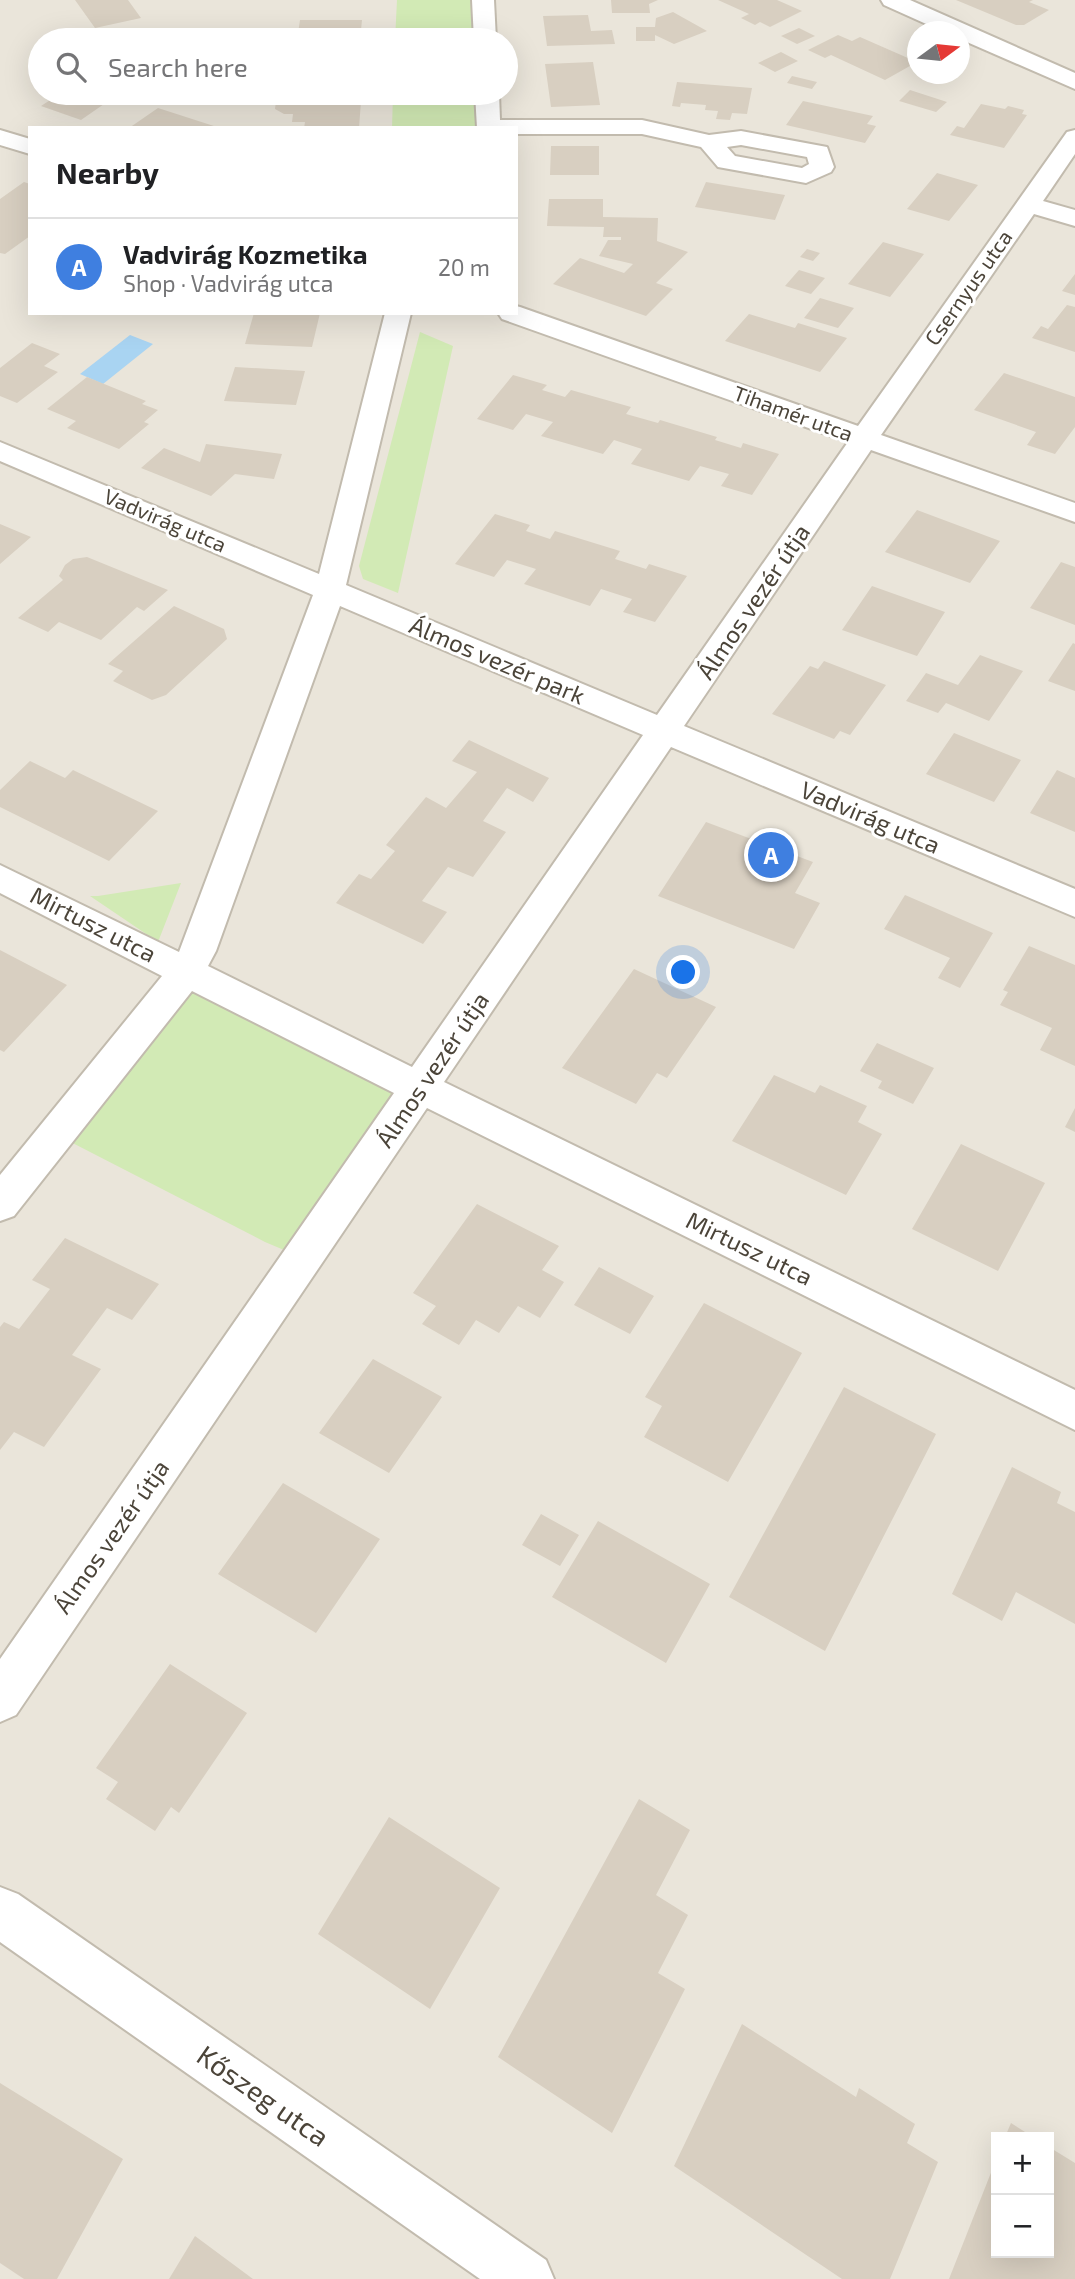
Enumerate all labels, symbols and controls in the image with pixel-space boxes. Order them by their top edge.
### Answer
north arrow [907,21,970,84]
search box [28,28,518,105]
icon: search [52,48,90,86]
text: Search here [108,51,248,82]
text: Nearby [56,154,159,190]
street label: Csernyus utca [919,225,1017,349]
text: Vadvirág Kozmetika [123,238,368,269]
text: A [71,253,87,281]
text: 20 m [438,253,490,281]
text: Shop · Vadvirág utca [123,269,333,297]
street label: Tihamér utca [730,379,857,446]
street label: Vadvirág utca [101,483,230,557]
street label: Álmos vezér útja [690,518,815,684]
street label: Álmos vezér park [406,610,590,710]
street label: Vadvirág utca [796,774,945,859]
pin: A [748,829,794,881]
street label: Mirtusz utca [26,880,161,968]
your location [666,955,700,989]
street label: Álmos vezér útja [369,986,494,1152]
street label: Mirtusz utca [682,1205,818,1291]
street label: Álmos vezér útja [47,1454,174,1619]
street label: Kőszeg utca [191,2037,336,2153]
map controls [991,2132,1054,2258]
button: + [991,2132,1054,2195]
button: − [991,2195,1054,2258]

